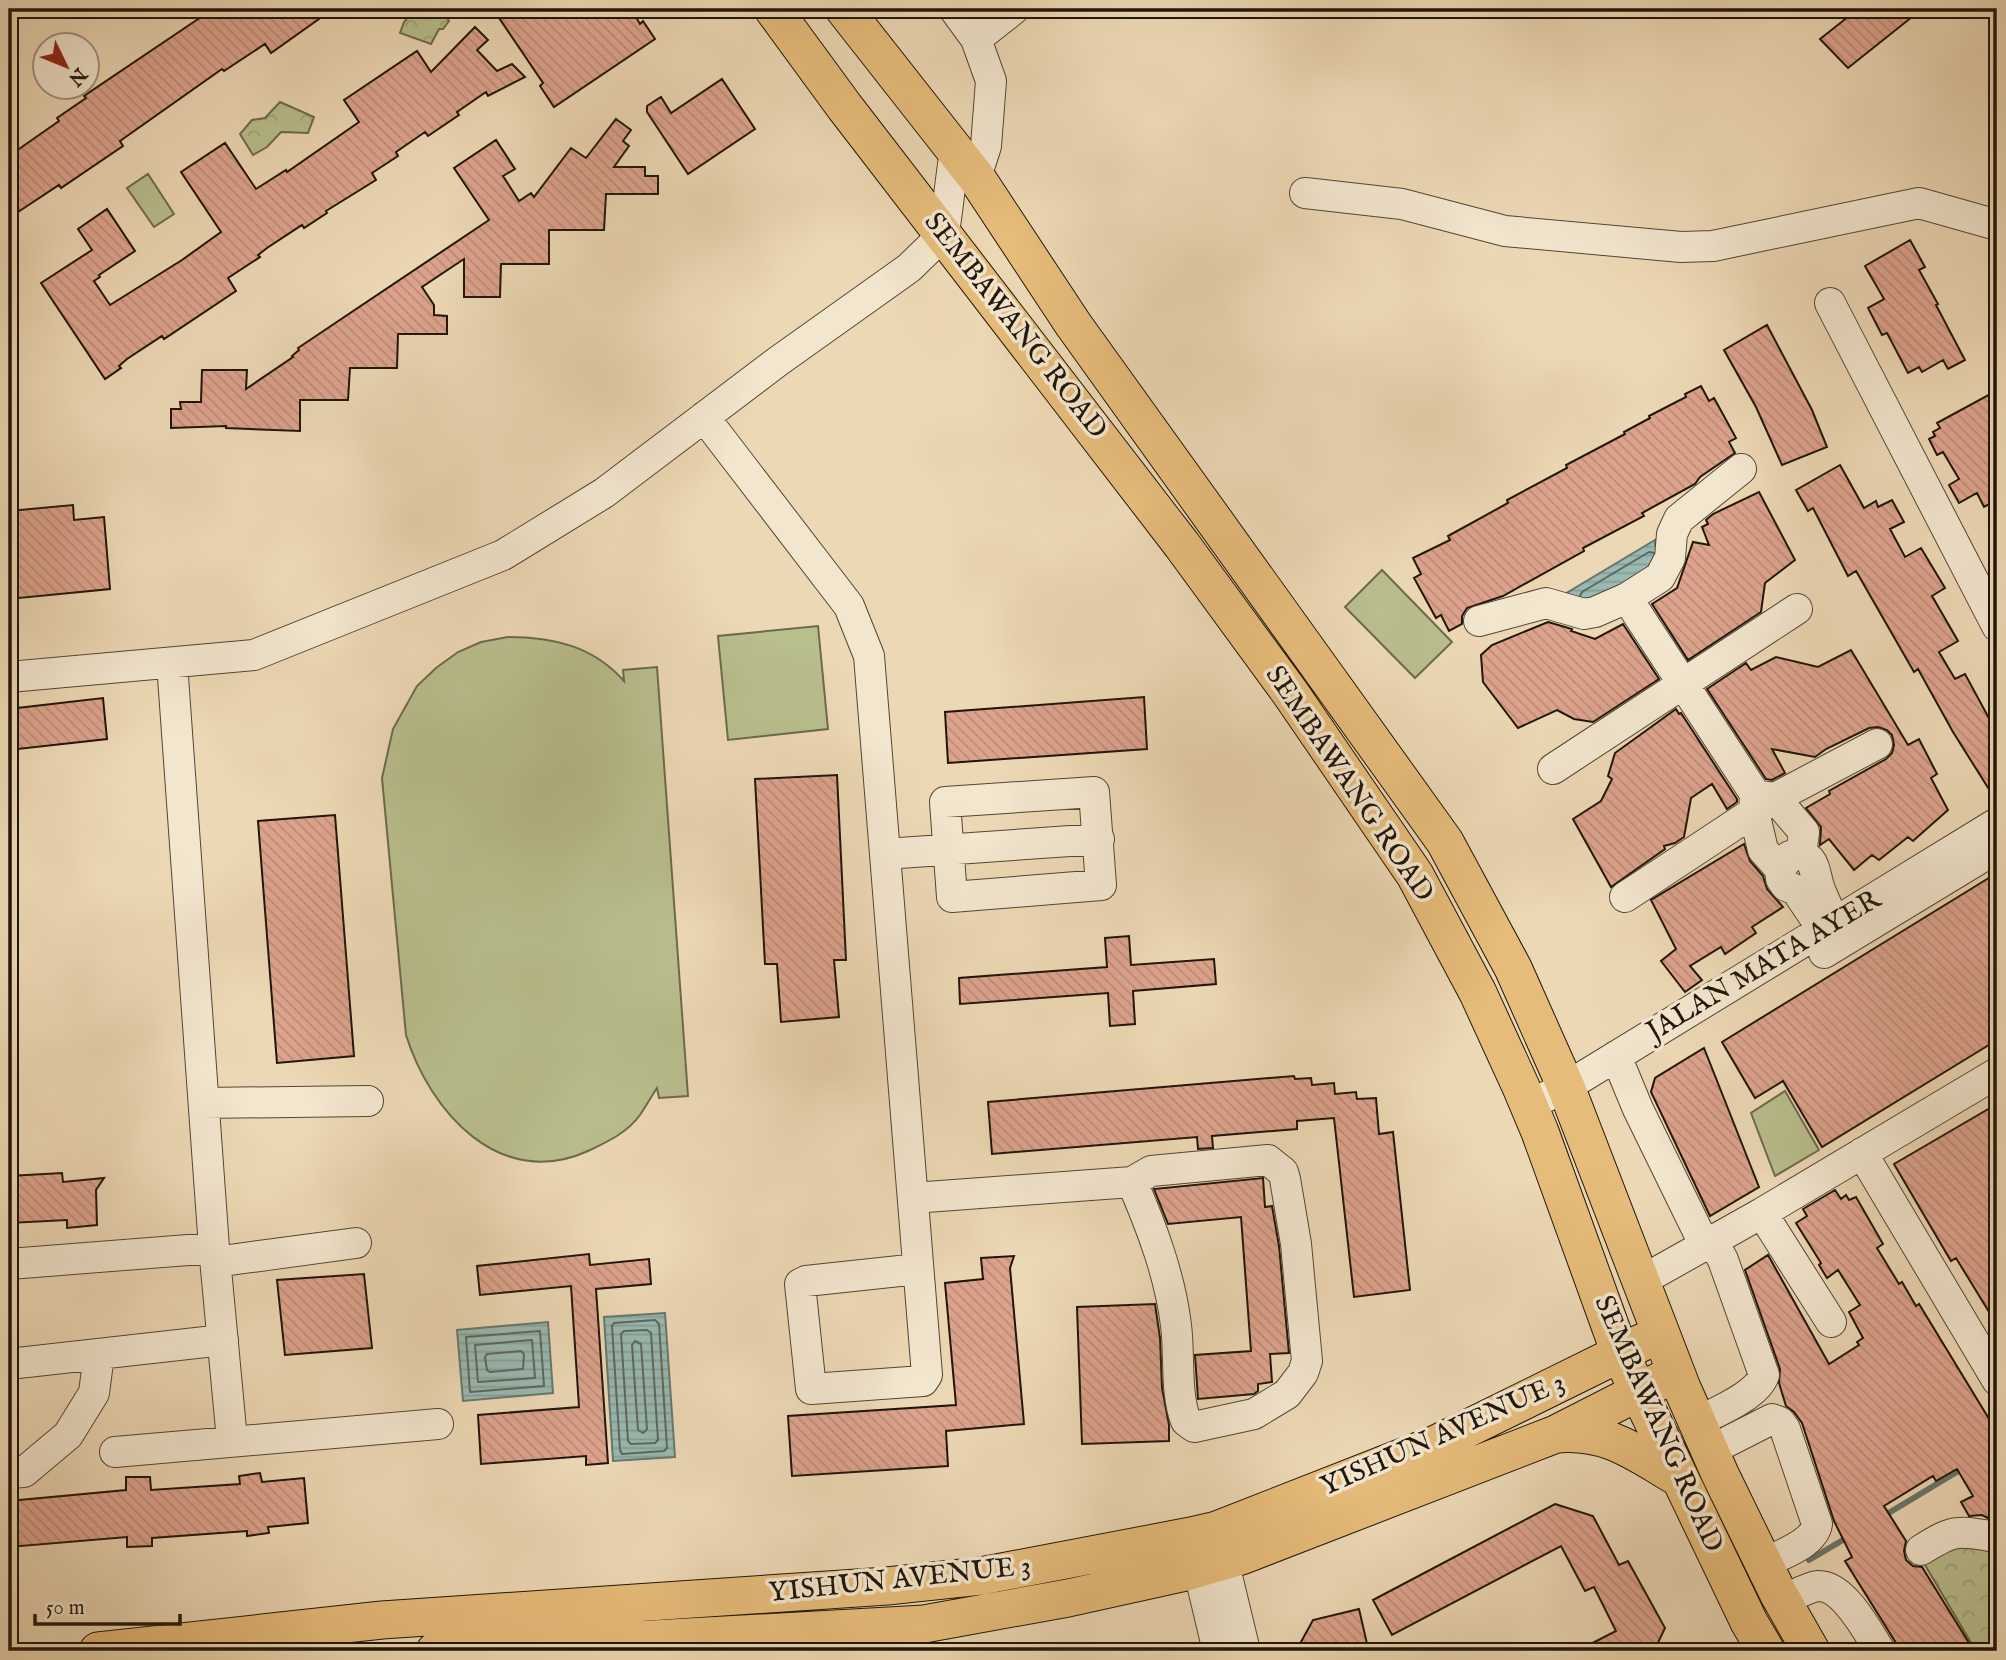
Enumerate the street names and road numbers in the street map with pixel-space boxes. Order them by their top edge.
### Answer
street label: SEMBAWANG ROAD [916,206,1114,446]
street label: SEMBAWANG ROAD [1257,659,1441,909]
street label: JALAN MATA AYER [1638,882,1888,1051]
street label: SEMBAWANG ROAD [1586,1290,1730,1558]
street label: YISHUN AVENUE 3 [1316,1365,1570,1505]
street label: YISHUN AVENUE 3 [767,1549,1033,1611]

